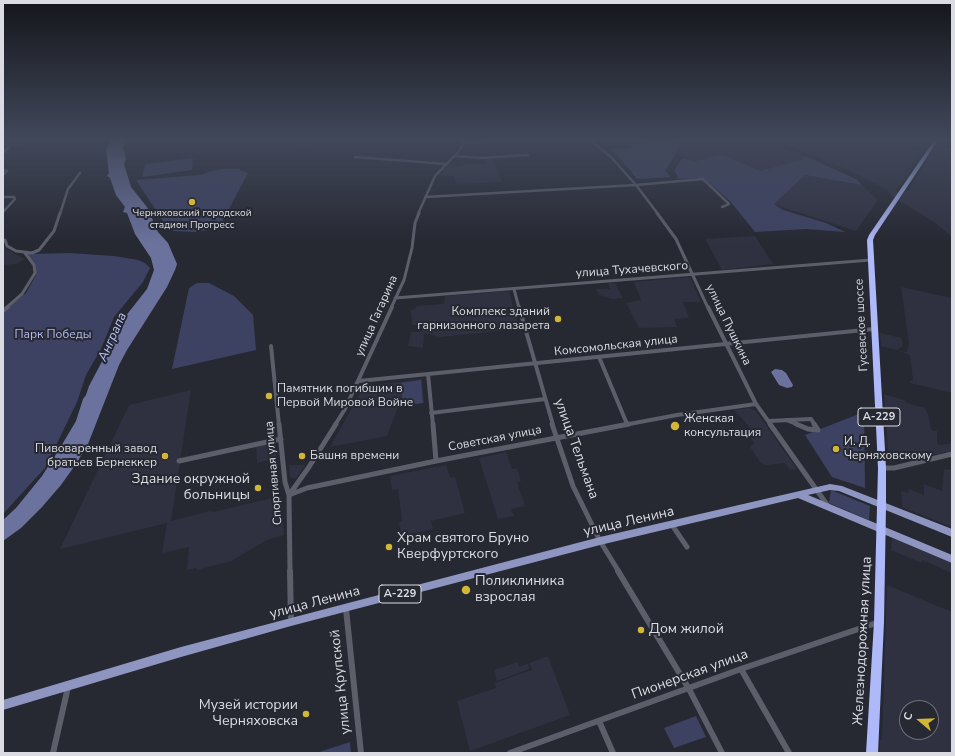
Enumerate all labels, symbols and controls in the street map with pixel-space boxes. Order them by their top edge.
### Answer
marker: Черняховский городской стадион Прогресс [187,197,197,207]
place label: Черняховский городской стадион Прогресс [133,208,251,232]
street label: улица Тухачевского [575,259,689,281]
street label: улица Гагарина [353,273,401,359]
street label: Гусевское шоссе [852,278,872,372]
street label: улица Пушкина [702,282,754,368]
place label: Комплекс зданий гарнизонного лазарета [417,305,550,333]
water label: Анграпа [95,310,131,364]
marker: Комплекс зданий гарнизонного лазарета [553,314,563,324]
park label: Парк Победы [14,328,92,342]
street label: Комсомольская улица [554,332,678,360]
place label: Памятник погибшим в Первой Мировой Войне [277,382,413,410]
marker: Памятник погибшим в Первой Мировой Войне [264,391,274,401]
street label: улица Тельмана [550,396,602,502]
road number: А-229 [858,408,900,426]
place label: Женская консультация [684,412,761,440]
street label: Спортивная улица [262,420,286,526]
marker: Женская консультация [669,420,681,432]
street label: Советская улица [447,423,543,455]
place label: И. Д. Черняховскому [844,435,932,463]
place label: Пивоваренный завод братьев Бернеккер [35,442,157,470]
marker: И. Д. Черняховскому [831,444,841,454]
place label: Башня времени [310,449,399,463]
marker: Пивоваренный завод братьев Бернеккер [160,451,170,461]
marker: Башня времени [297,451,307,461]
place label: Здание окружной больницы [131,472,250,504]
marker: Здание окружной больницы [253,483,263,493]
street label: улица Ленина [582,503,676,541]
place label: Храм святого Бруно Кверфуртского [397,531,529,564]
marker: Храм святого Бруно Кверфуртского [384,542,394,552]
street label: Железнодорожная улица [850,556,876,726]
place label: Поликлиника взрослая [475,574,564,606]
street label: улица Ленина [268,583,362,623]
marker: Поликлиника взрослая [460,584,472,596]
road number: А-229 [379,585,421,603]
place label: Дом жилой [649,622,724,638]
marker: Дом жилой [636,625,646,635]
street label: улица Крупской [327,629,355,735]
street label: Пионерская улица [630,646,750,704]
place label: Музей истории Черняховска [199,698,298,730]
north arrow [899,700,939,740]
marker: Музей истории Черняховска [301,709,311,719]
text: С [900,710,916,722]

